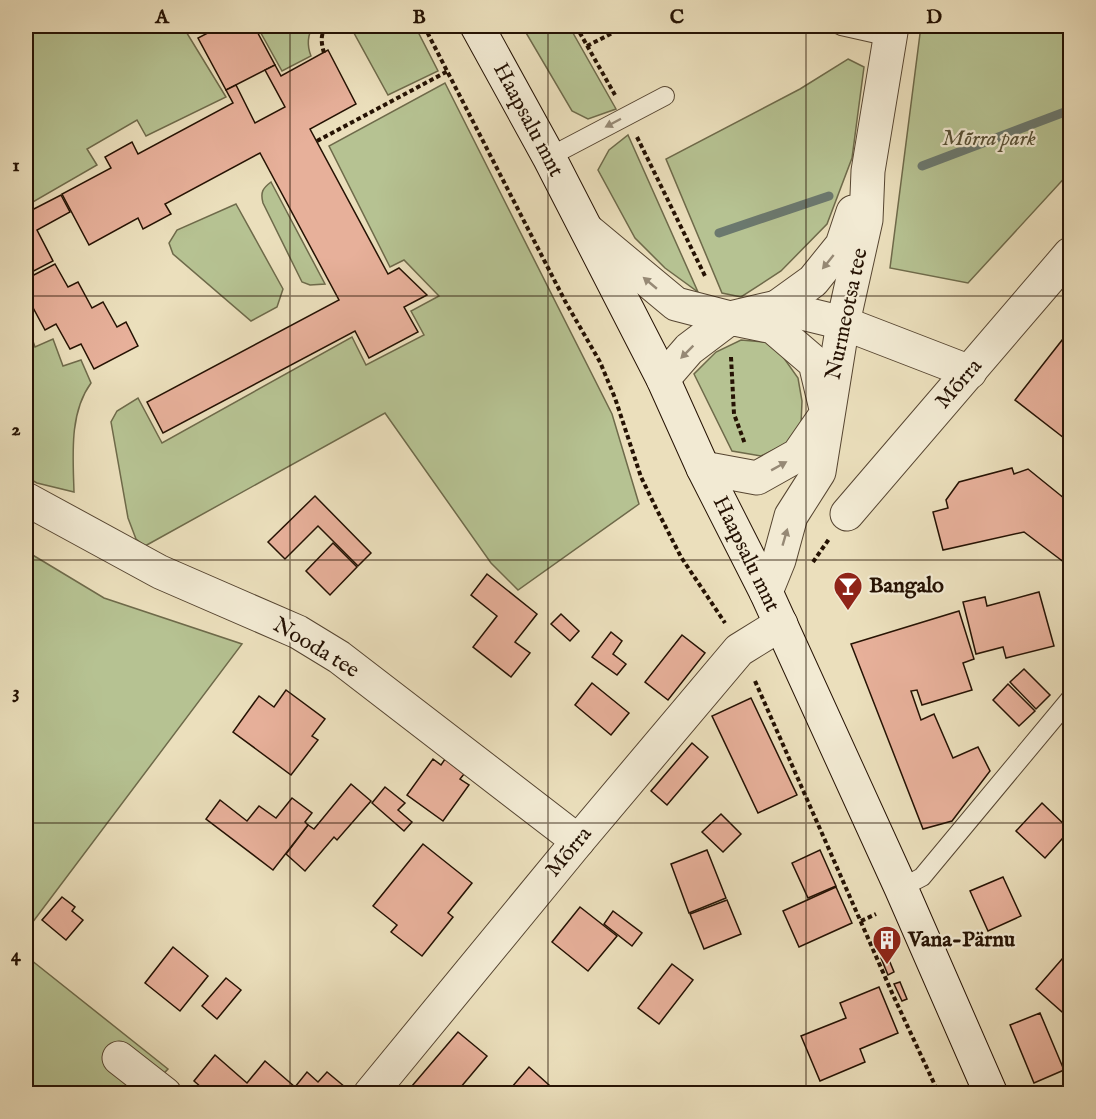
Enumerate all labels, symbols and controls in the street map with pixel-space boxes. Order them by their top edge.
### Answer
text: A [154,5,170,30]
text: B [412,5,426,30]
text: C [670,5,684,30]
text: D [926,5,942,30]
street label: Haapsalu mnt [486,58,570,182]
one-way arrow [605,119,622,128]
park label: Mõrra park [942,125,1036,153]
text: 1 [12,153,20,178]
street label: Nurmeotsa tee [819,245,875,383]
one-way arrow [821,254,834,270]
one-way arrow [642,277,658,290]
one-way arrow [681,345,695,359]
street label: Mõrra [929,353,989,415]
text: 2 [11,417,21,442]
one-way arrow [771,461,788,471]
street label: Haapsalu mnt [706,492,786,617]
one-way arrow [781,528,790,546]
bar icon: Bangalo [832,570,864,612]
place label: Bangalo [869,572,944,600]
street label: Nooda tee [268,611,364,685]
text: 3 [12,680,20,705]
street label: Mõrra [540,820,599,883]
building icon: Vana-Pärnu [871,924,903,966]
place label: Vana-Pärnu [907,926,1016,954]
text: 4 [11,943,22,968]

